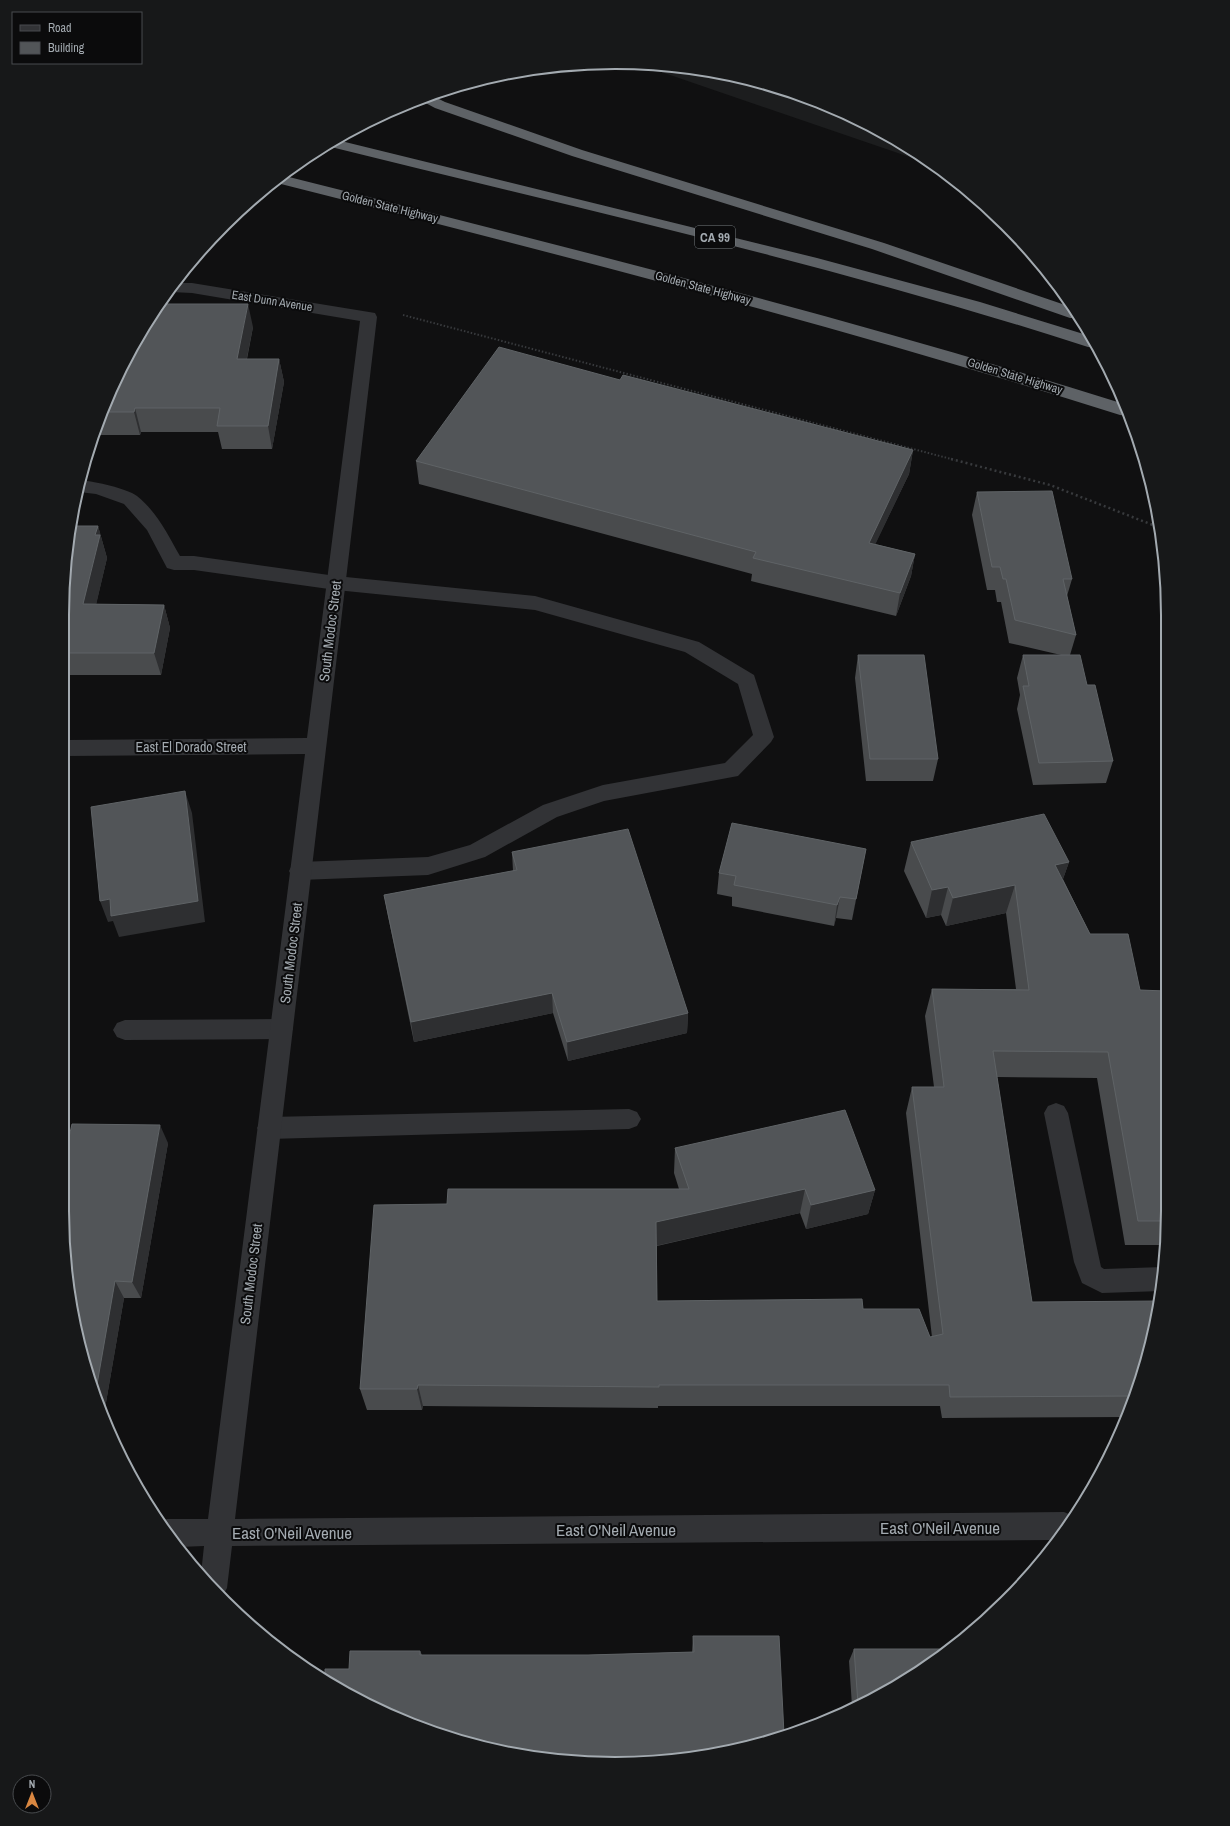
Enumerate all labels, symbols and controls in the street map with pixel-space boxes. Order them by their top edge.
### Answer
legend [12,12,142,64]
text: Road [48,20,72,36]
text: Building [48,40,85,56]
street label: Golden State Highway [340,187,440,227]
road number: CA 99 [695,226,735,248]
street label: Golden State Highway [653,268,753,308]
street label: East Dunn Avenue [231,287,313,315]
street label: Golden State Highway [966,354,1064,398]
street label: South Modoc Street [315,580,345,682]
street label: East El Dorado Street [135,738,247,756]
street label: South Modoc Street [276,902,306,1004]
street label: South Modoc Street [236,1223,266,1325]
street label: East O'Neil Avenue [880,1516,1000,1539]
street label: East O'Neil Avenue [556,1518,676,1541]
street label: East O'Neil Avenue [232,1521,352,1544]
north arrow [12,1774,52,1814]
text: N [29,1777,35,1791]

